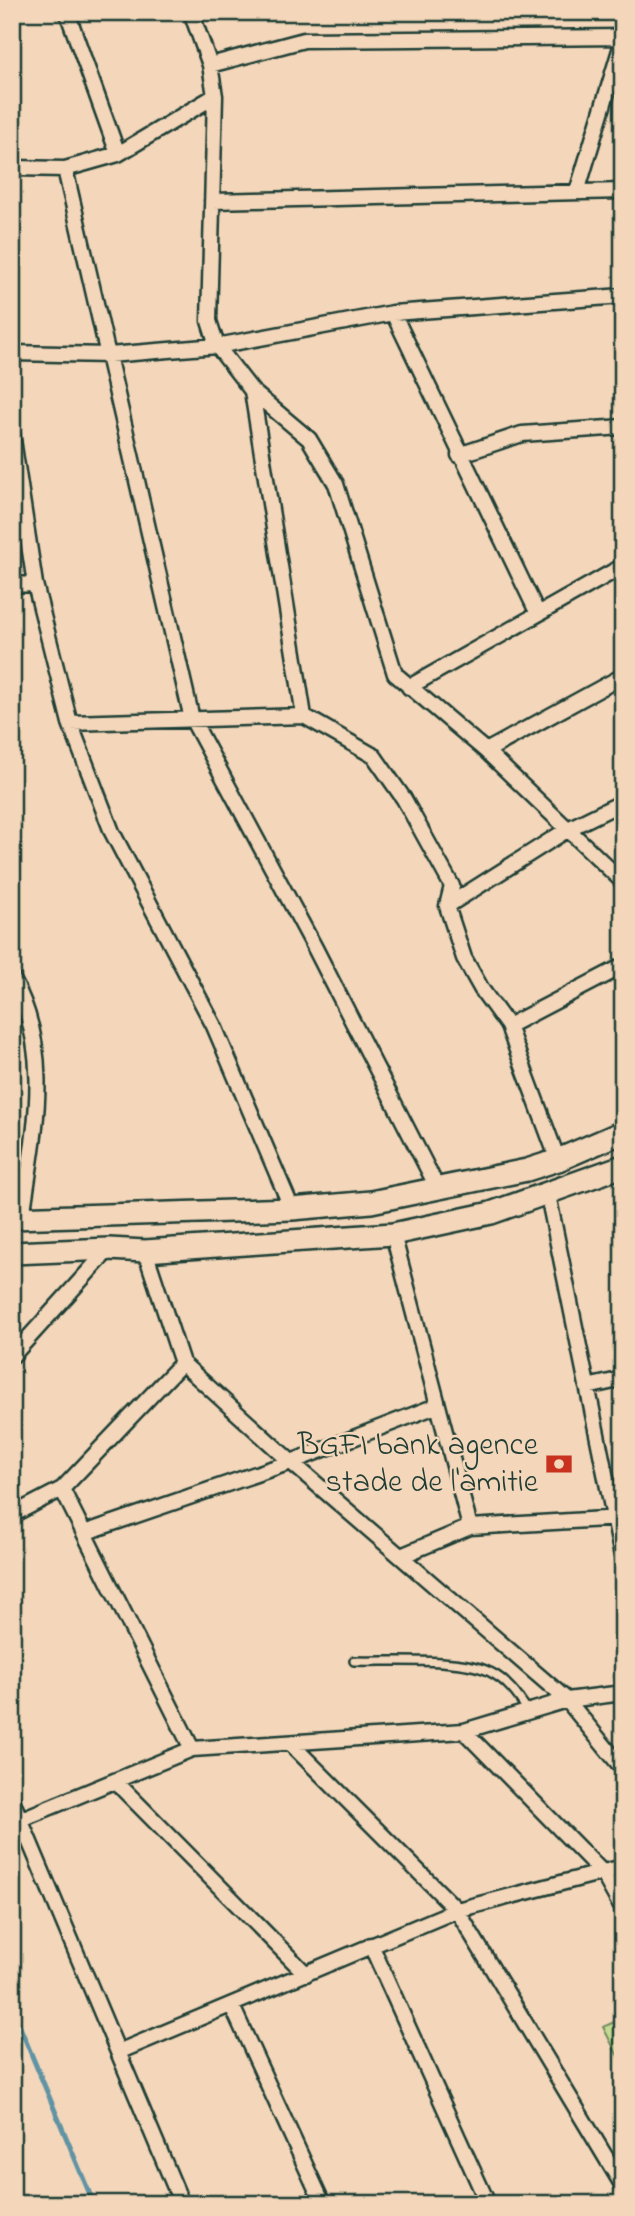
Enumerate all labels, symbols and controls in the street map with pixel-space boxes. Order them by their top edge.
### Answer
place label: BGFI bank agence stade de l'amitie [297,1423,539,1507]
bank icon: BGFI bank agence stade de l'amitie [544,1449,574,1479]

